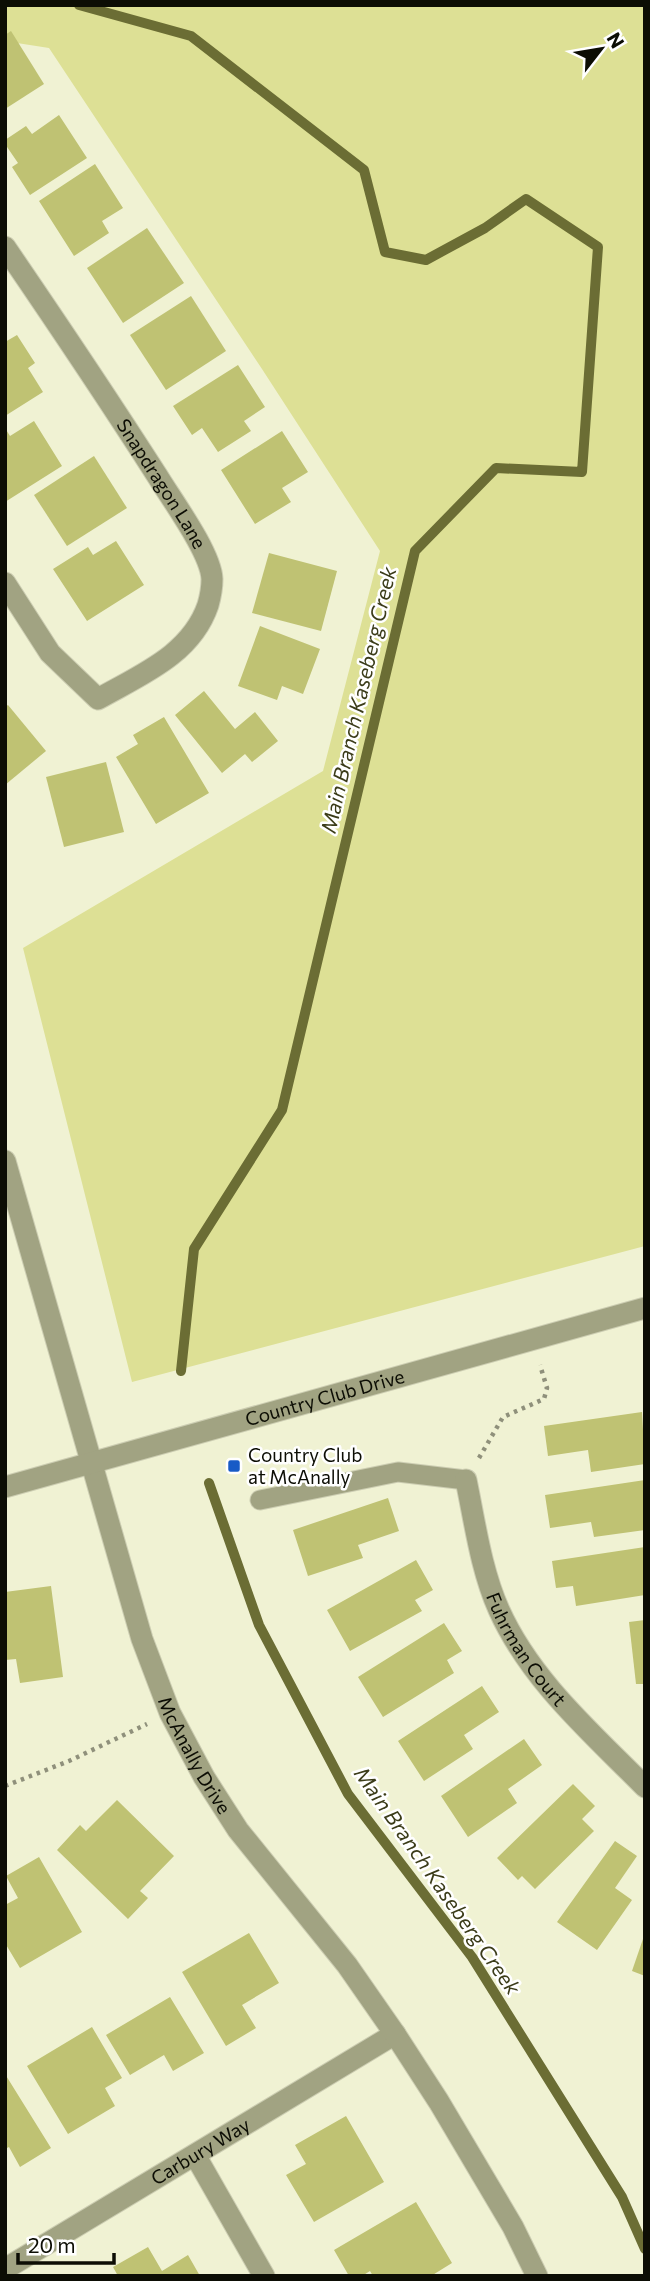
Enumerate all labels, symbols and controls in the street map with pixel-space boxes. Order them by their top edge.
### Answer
north arrow [566,14,636,84]
text: N [602,28,630,52]
street label: Snapdragon Lane [112,414,212,552]
water label: Main Branch Kaseberg Creek [315,564,401,835]
street label: Country Club Drive [242,1364,407,1430]
place label: Country Club at McAnally [248,1443,362,1488]
marker: Country Club at McAnally [226,1458,242,1474]
street label: Fuhrman Court [482,1589,572,1711]
street label: McAnally Drive [154,1693,236,1818]
water label: Main Branch Kaseberg Creek [350,1761,527,1999]
street label: Carbury Way [146,2112,254,2190]
scale bar [18,2222,114,2266]
text: 20 m [28,2232,76,2257]

